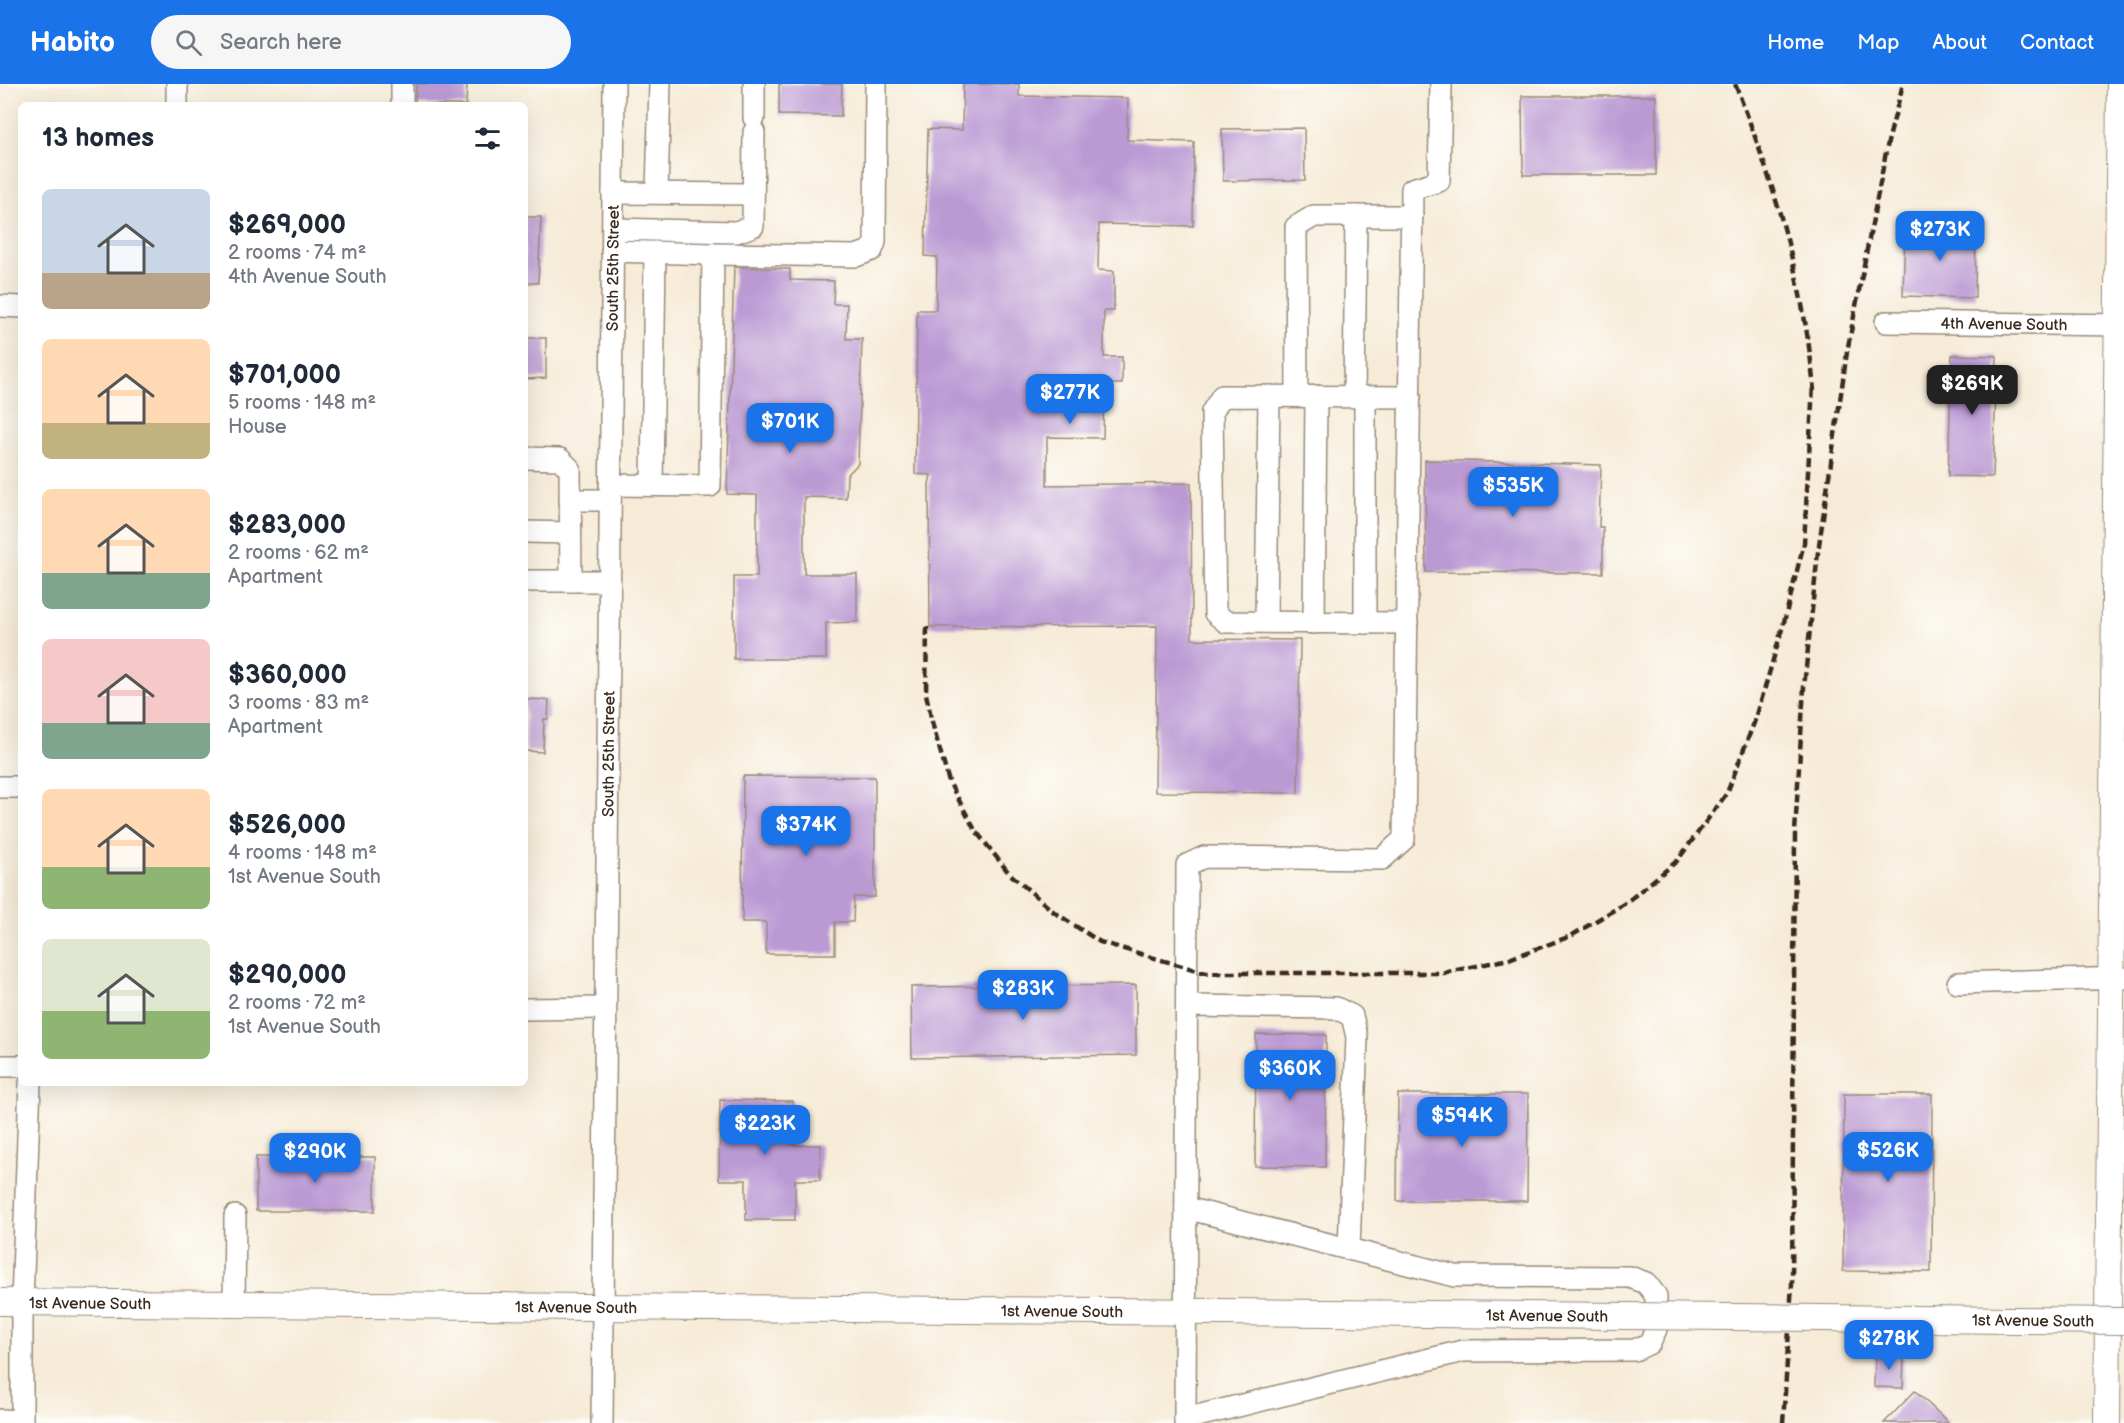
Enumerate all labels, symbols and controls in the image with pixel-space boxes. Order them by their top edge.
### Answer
search box [151,15,571,69]
text: Habito [30,26,115,59]
icon: search [172,26,205,59]
text: Search here [220,29,342,56]
text: Home [1767,30,1824,55]
text: Map [1857,30,1899,55]
text: About [1932,30,1987,55]
text: Contact [2020,30,2094,55]
icon: filters [471,122,504,155]
text: 13 homes [42,123,154,154]
street label: South 25th Street [604,205,624,331]
text: $269,000 [228,210,346,241]
pin: $273K [1898,211,1982,262]
icon: home [90,213,162,285]
text: $273K [1910,218,1970,242]
text: 2 rooms · 74 m² [228,241,366,265]
text: 4th Avenue South [228,265,387,289]
street label: 4th Avenue South [1940,315,2068,335]
text: $701,000 [228,360,341,391]
icon: home [90,363,162,435]
pin: $269K [1930,365,2014,416]
text: $269K [1941,372,2003,396]
pin: $277K [1028,374,1112,425]
text: $277K [1040,381,1100,405]
text: 5 rooms · 148 m² [228,391,376,415]
pin: $701K [748,403,832,454]
text: $701K [761,410,819,434]
text: House [228,415,287,439]
pin: $535K [1471,467,1555,518]
text: $535K [1482,474,1544,498]
text: $283,000 [228,510,346,541]
icon: home [90,513,162,585]
text: 2 rooms · 62 m² [228,541,369,565]
text: Apartment [228,565,323,589]
text: $360,000 [228,660,347,691]
icon: home [90,663,162,735]
text: 3 rooms · 83 m² [228,691,369,715]
street label: South 25th Street [599,691,620,817]
text: Apartment [228,715,323,739]
pin: $374K [764,806,848,857]
text: $526,000 [228,810,346,841]
icon: home [90,813,162,885]
text: $374K [775,813,837,837]
text: 4 rooms · 148 m² [228,841,377,865]
text: 1st Avenue South [228,865,381,889]
text: $290,000 [228,960,347,991]
icon: home [90,963,162,1035]
pin: $283K [981,970,1065,1021]
text: $283K [992,977,1054,1001]
text: 2 rooms · 72 m² [228,991,366,1015]
text: 1st Avenue South [228,1015,381,1039]
pin: $360K [1248,1050,1332,1101]
text: $360K [1258,1057,1322,1081]
pin: $594K [1420,1097,1504,1148]
text: $594K [1431,1104,1493,1128]
pin: $223K [723,1105,807,1156]
text: $223K [734,1112,796,1136]
pin: $526K [1846,1132,1930,1183]
pin: $290K [273,1133,357,1184]
text: $526K [1857,1139,1919,1163]
text: $290K [284,1140,346,1164]
street label: 1st Avenue South [29,1294,151,1314]
street label: 1st Avenue South [515,1298,637,1318]
street label: 1st Avenue South [1001,1302,1123,1322]
street label: 1st Avenue South [1486,1307,1608,1327]
street label: 1st Avenue South [1972,1311,2094,1332]
pin: $278K [1847,1320,1931,1371]
text: $278K [1858,1327,1920,1351]

